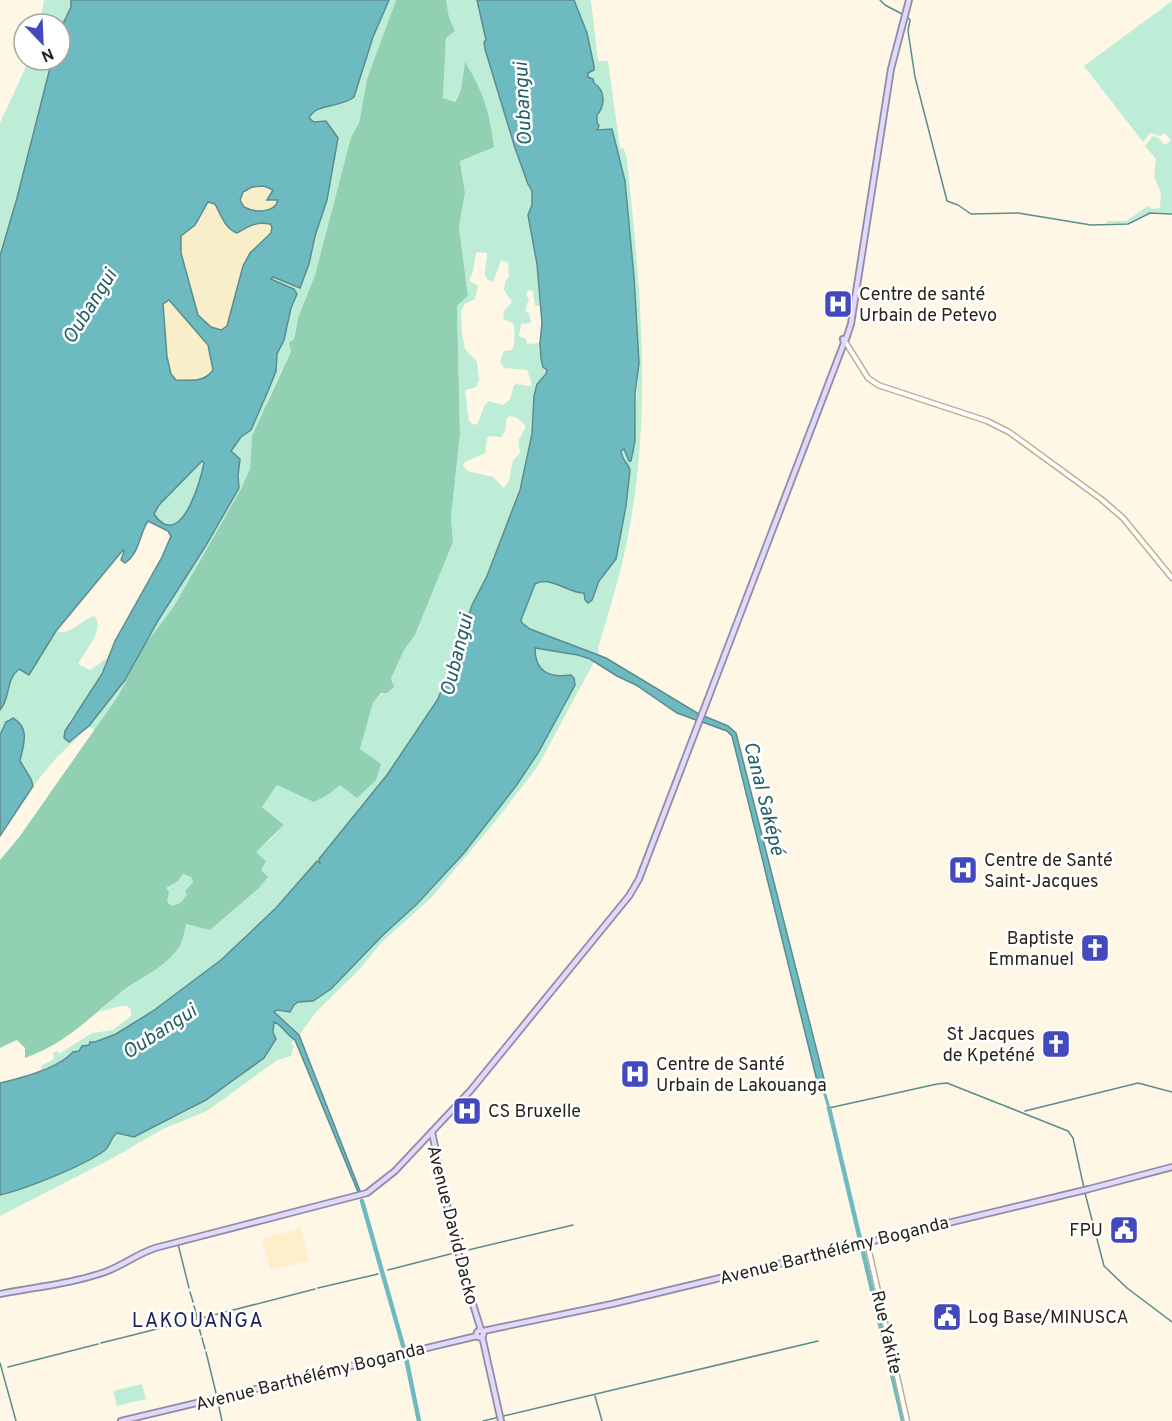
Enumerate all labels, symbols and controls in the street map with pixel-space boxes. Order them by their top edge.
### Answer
north arrow [12,12,72,72]
text: N [38,43,56,65]
water label: Oubangui [509,60,539,146]
water label: Oubangui [57,264,124,349]
place label: Centre de santé Urbain de Petevo [859,284,997,328]
hospital icon: Centre de santé Urbain de Petevo [822,288,854,320]
water label: Oubangui [435,611,481,699]
water label: Canal Saképé [736,739,790,860]
place label: Centre de Santé Saint-Jacques [984,850,1113,894]
hospital icon: Centre de Santé Saint-Jacques [947,854,979,886]
place label: Baptiste Emmanuel [988,928,1074,972]
church icon: Baptiste Emmanuel [1079,932,1111,964]
water label: Oubangui [118,998,203,1066]
place label: St Jacques de Kpeténé [943,1024,1035,1068]
church icon: St Jacques de Kpeténé [1040,1028,1072,1060]
place label: Centre de Santé Urbain de Lakouanga [656,1054,827,1098]
hospital icon: Centre de Santé Urbain de Lakouanga [619,1058,651,1090]
hospital icon: CS Bruxelle [451,1095,483,1127]
place label: CS Bruxelle [488,1101,581,1124]
street label: Avenue David Dacko [421,1143,483,1308]
street label: Avenue Barthélémy Boganda [717,1212,951,1291]
public building icon: FPU [1108,1214,1140,1246]
place label: FPU [1069,1220,1103,1243]
street label: Rue Yakite [865,1288,906,1376]
public building icon: Log Base/MINUSCA [931,1301,963,1333]
place label: Log Base/MINUSCA [968,1307,1129,1330]
district label: LAKOUANGA [132,1309,264,1335]
street label: Avenue Barthélémy Boganda [193,1338,427,1417]

